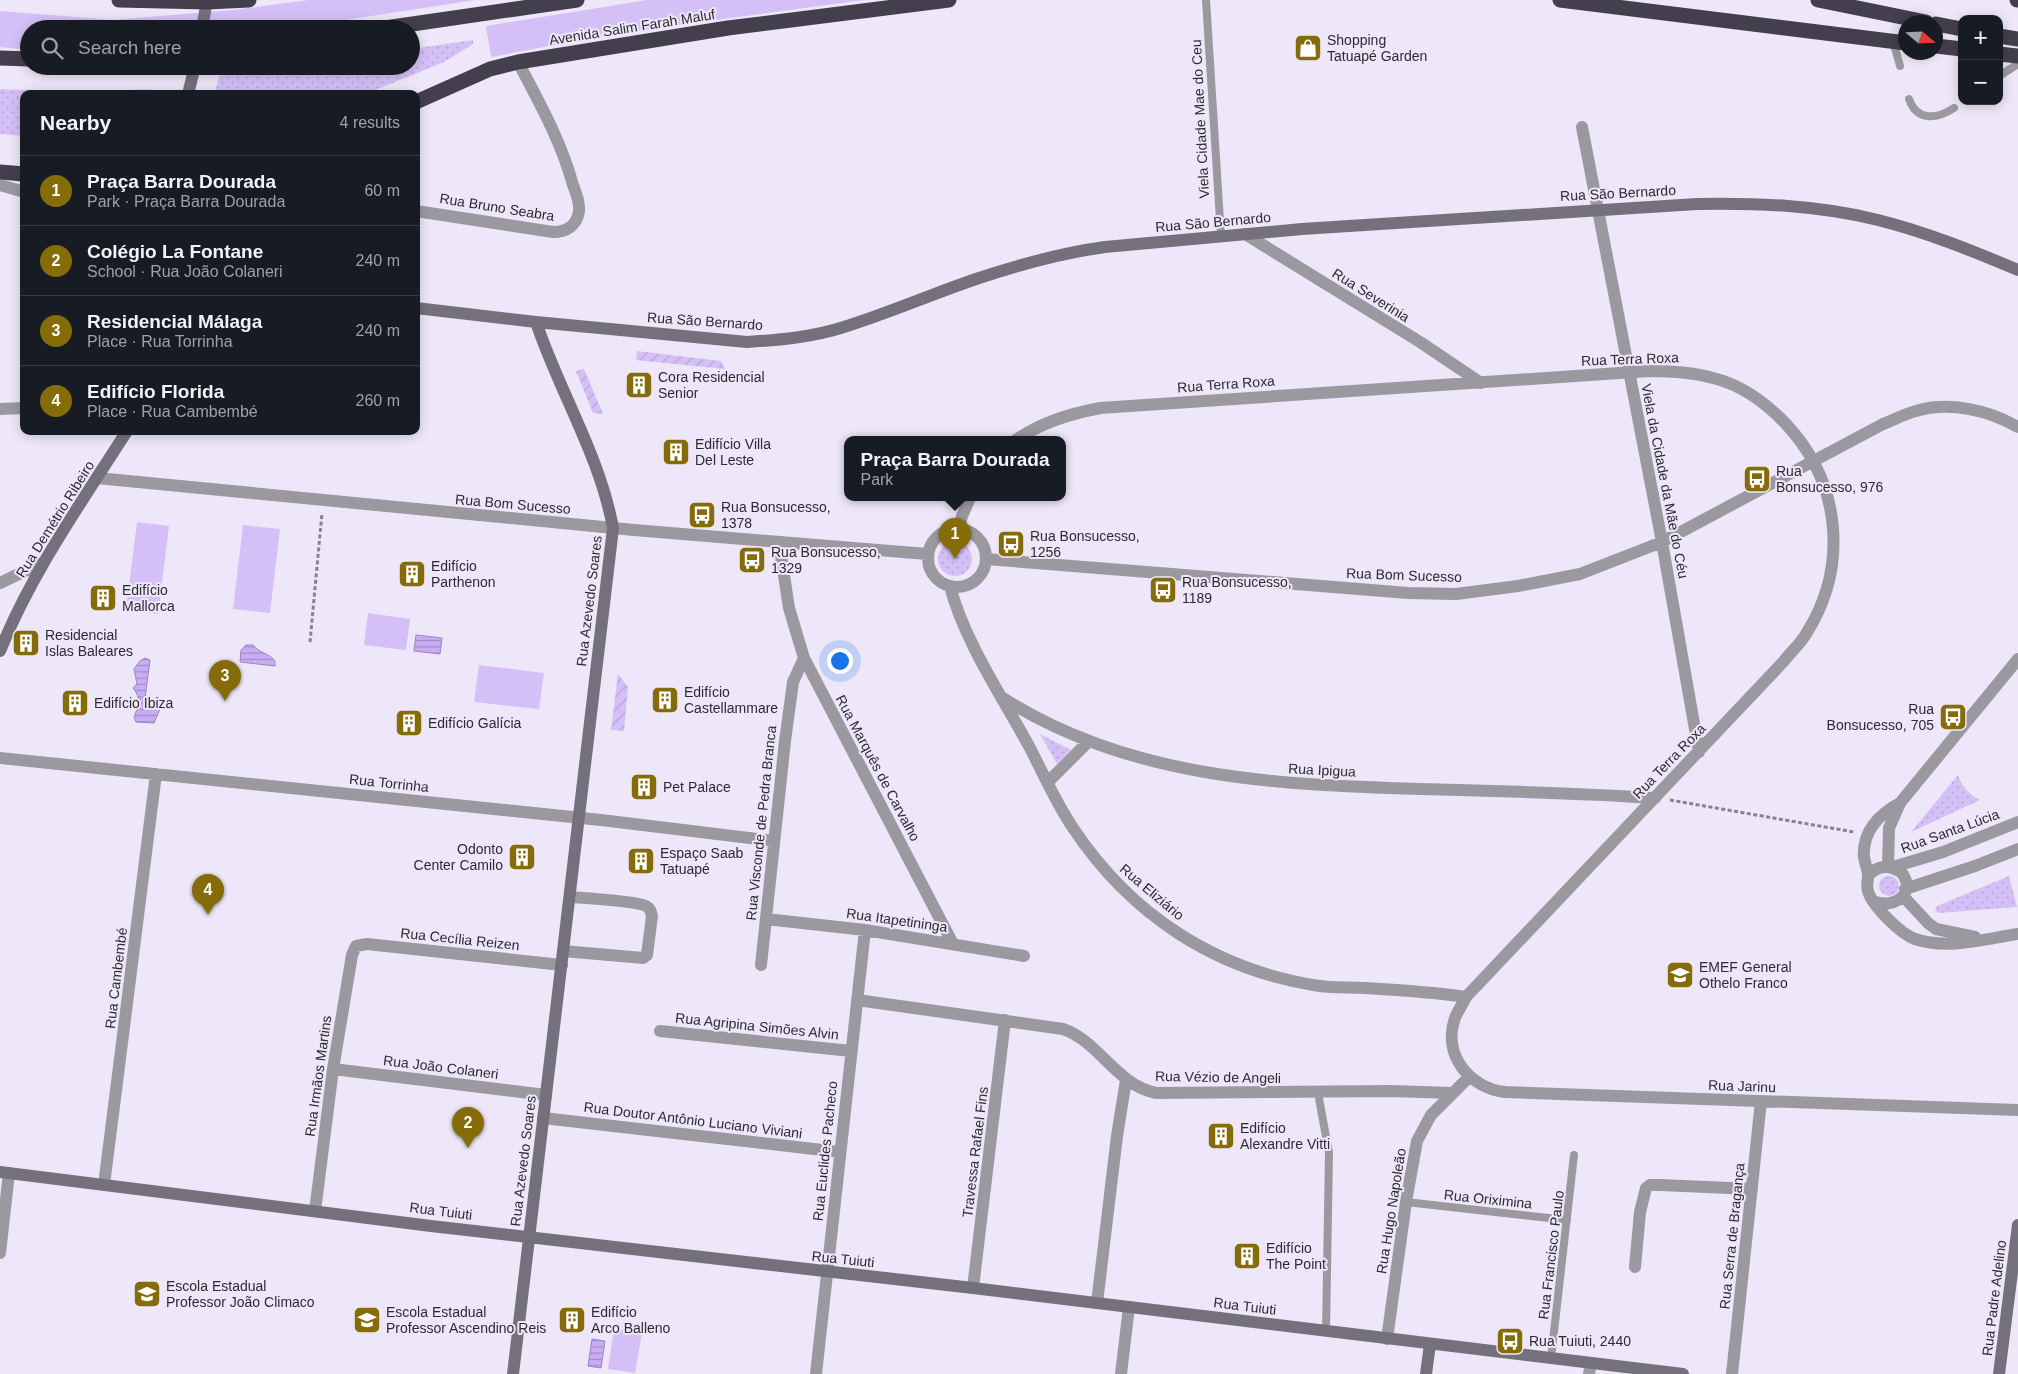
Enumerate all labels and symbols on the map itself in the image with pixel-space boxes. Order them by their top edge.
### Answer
street label: Avenida Salim Farah Maluf [548,6,716,48]
north arrow [1898,15,1943,60]
place label: Shopping Tatuapé Garden [1327,32,1427,64]
shop icon: Shopping Tatuapé Garden [1293,33,1323,63]
street label: Viela Cidade Mae do Ceu [1188,39,1212,199]
street label: Rua São Bernardo [1560,182,1677,204]
street label: Rua Bruno Seabra [438,190,556,224]
street label: Rua São Bernardo [1155,209,1272,235]
street label: Rua Severinia [1329,265,1413,325]
street label: Rua São Bernardo [647,309,764,333]
street label: Rua Terra Roxa [1581,349,1679,369]
place label: Cora Residencial Senior [658,369,765,401]
building icon: Cora Residencial Senior [624,370,654,400]
street label: Rua Terra Roxa [1177,373,1276,395]
street label: Viela da Cidade da Mãe do Céu [1638,382,1692,580]
place label: Edifício Villa Del Leste [695,436,771,468]
building icon: Edifício Villa Del Leste [661,437,691,467]
street label: Rua Demétrio Ribeiro [13,458,98,580]
place label: Rua Bonsucesso, 976 [1776,463,1884,495]
bus stop icon: Rua Bonsucesso, 976 [1742,464,1772,494]
street label: Rua Bom Sucesso [455,491,572,517]
place label: Rua Bonsucesso, 1378 [721,499,831,531]
bus stop icon: Rua Bonsucesso, 1378 [687,500,717,530]
pin: 1 [939,518,971,559]
place label: Rua Bonsucesso, 1256 [1030,528,1140,560]
bus stop icon: Rua Bonsucesso, 1256 [996,529,1026,559]
street label: Rua Azevedo Soares [573,535,605,667]
place label: Rua Bonsucesso, 1329 [771,544,881,576]
bus stop icon: Rua Bonsucesso, 1329 [737,545,767,575]
place label: Edifício Parthenon [431,558,496,590]
building icon: Edifício Parthenon [397,559,427,589]
street label: Rua Bom Sucesso [1346,565,1462,585]
place label: Rua Bonsucesso, 1189 [1182,574,1292,606]
bus stop icon: Rua Bonsucesso, 1189 [1148,575,1178,605]
place label: Edifício Mallorca [122,582,175,614]
building icon: Edifício Mallorca [88,583,118,613]
place label: Residencial Islas Baleares [45,627,133,659]
building icon: Residencial Islas Baleares [11,628,41,658]
your location [827,648,853,674]
pin: 3 [209,660,241,701]
place label: Edifício Castellammare [684,684,778,716]
building icon: Edifício Castellammare [650,685,680,715]
building icon: Edifício Ibiza [60,688,90,718]
street label: Rua Marquês de Carvalho [833,692,924,844]
place label: Edifício Ibiza [94,695,174,711]
place label: Rua Bonsucesso, 705 [1827,701,1934,733]
bus stop icon: Rua Bonsucesso, 705 [1938,702,1968,732]
building icon: Edifício Galícia [394,708,424,738]
place label: Edifício Galícia [428,715,522,731]
street label: Rua Terra Roxa [1629,720,1709,802]
street label: Rua Visconde de Pedra Branca [743,725,779,921]
street label: Rua Ipigua [1288,760,1356,780]
street label: Rua Torrinha [348,771,430,795]
building icon: Pet Palace [629,772,659,802]
place label: Pet Palace [663,779,731,795]
street label: Rua Santa Lúcia [1899,806,2002,856]
place label: Odonto Center Camilo [414,841,503,873]
building icon: Odonto Center Camilo [507,842,537,872]
place label: Espaço Saab Tatuapé [660,845,743,877]
building icon: Espaço Saab Tatuapé [626,846,656,876]
street label: Rua Eliziário [1117,861,1187,924]
pin: 4 [192,874,224,915]
street label: Rua Itapetininga [845,905,949,935]
street label: Rua Cecília Reizen [400,925,520,953]
street label: Rua Cambembé [102,926,130,1030]
place label: EMEF General Othelo Franco [1699,959,1792,991]
school or university icon: EMEF General Othelo Franco [1665,960,1695,990]
street label: Rua Agripina Simões Alvin [675,1009,839,1043]
street label: Rua Irmãos Martins [302,1014,334,1138]
street label: Rua João Colaneri [382,1052,500,1082]
street label: Rua Vézio de Angeli [1155,1068,1281,1086]
street label: Rua Jarinu [1708,1077,1776,1095]
street label: Rua Euclides Pacheco [810,1080,840,1222]
street label: Travessa Rafael Fins [959,1086,991,1218]
street label: Rua Azevedo Soares [507,1095,539,1227]
street label: Rua Doutor Antônio Luciano Viviani [583,1099,803,1141]
pin: 2 [452,1107,484,1148]
place label: Edifício Alexandre Vitti [1240,1120,1330,1152]
building icon: Edifício Alexandre Vitti [1206,1121,1236,1151]
street label: Rua Hugo Napoleão [1373,1147,1409,1275]
street label: Rua Serra de Bragança [1716,1162,1748,1310]
street label: Rua Oriximina [1443,1186,1533,1212]
street label: Rua Francisco Paulo [1535,1189,1567,1320]
street label: Rua Tuiuti [409,1199,473,1223]
street label: Rua Padre Adelino [1979,1239,2009,1357]
place label: Edifício The Point [1266,1240,1326,1272]
building icon: Edifício The Point [1232,1241,1262,1271]
street label: Rua Tuiuti [811,1248,875,1270]
place label: Escola Estadual Professor João Climaco [166,1278,315,1310]
school or university icon: Escola Estadual Professor João Climaco [132,1279,162,1309]
street label: Rua Tuiuti [1213,1294,1277,1318]
place label: Escola Estadual Professor Ascendino Reis [386,1304,546,1336]
place label: Edifício Arco Balleno [591,1304,671,1336]
school or university icon: Escola Estadual Professor Ascendino Reis [352,1305,382,1335]
building icon: Edifício Arco Balleno [557,1305,587,1335]
bus stop icon: Rua Tuiuti, 2440 [1495,1326,1525,1356]
place label: Rua Tuiuti, 2440 [1529,1333,1631,1349]

